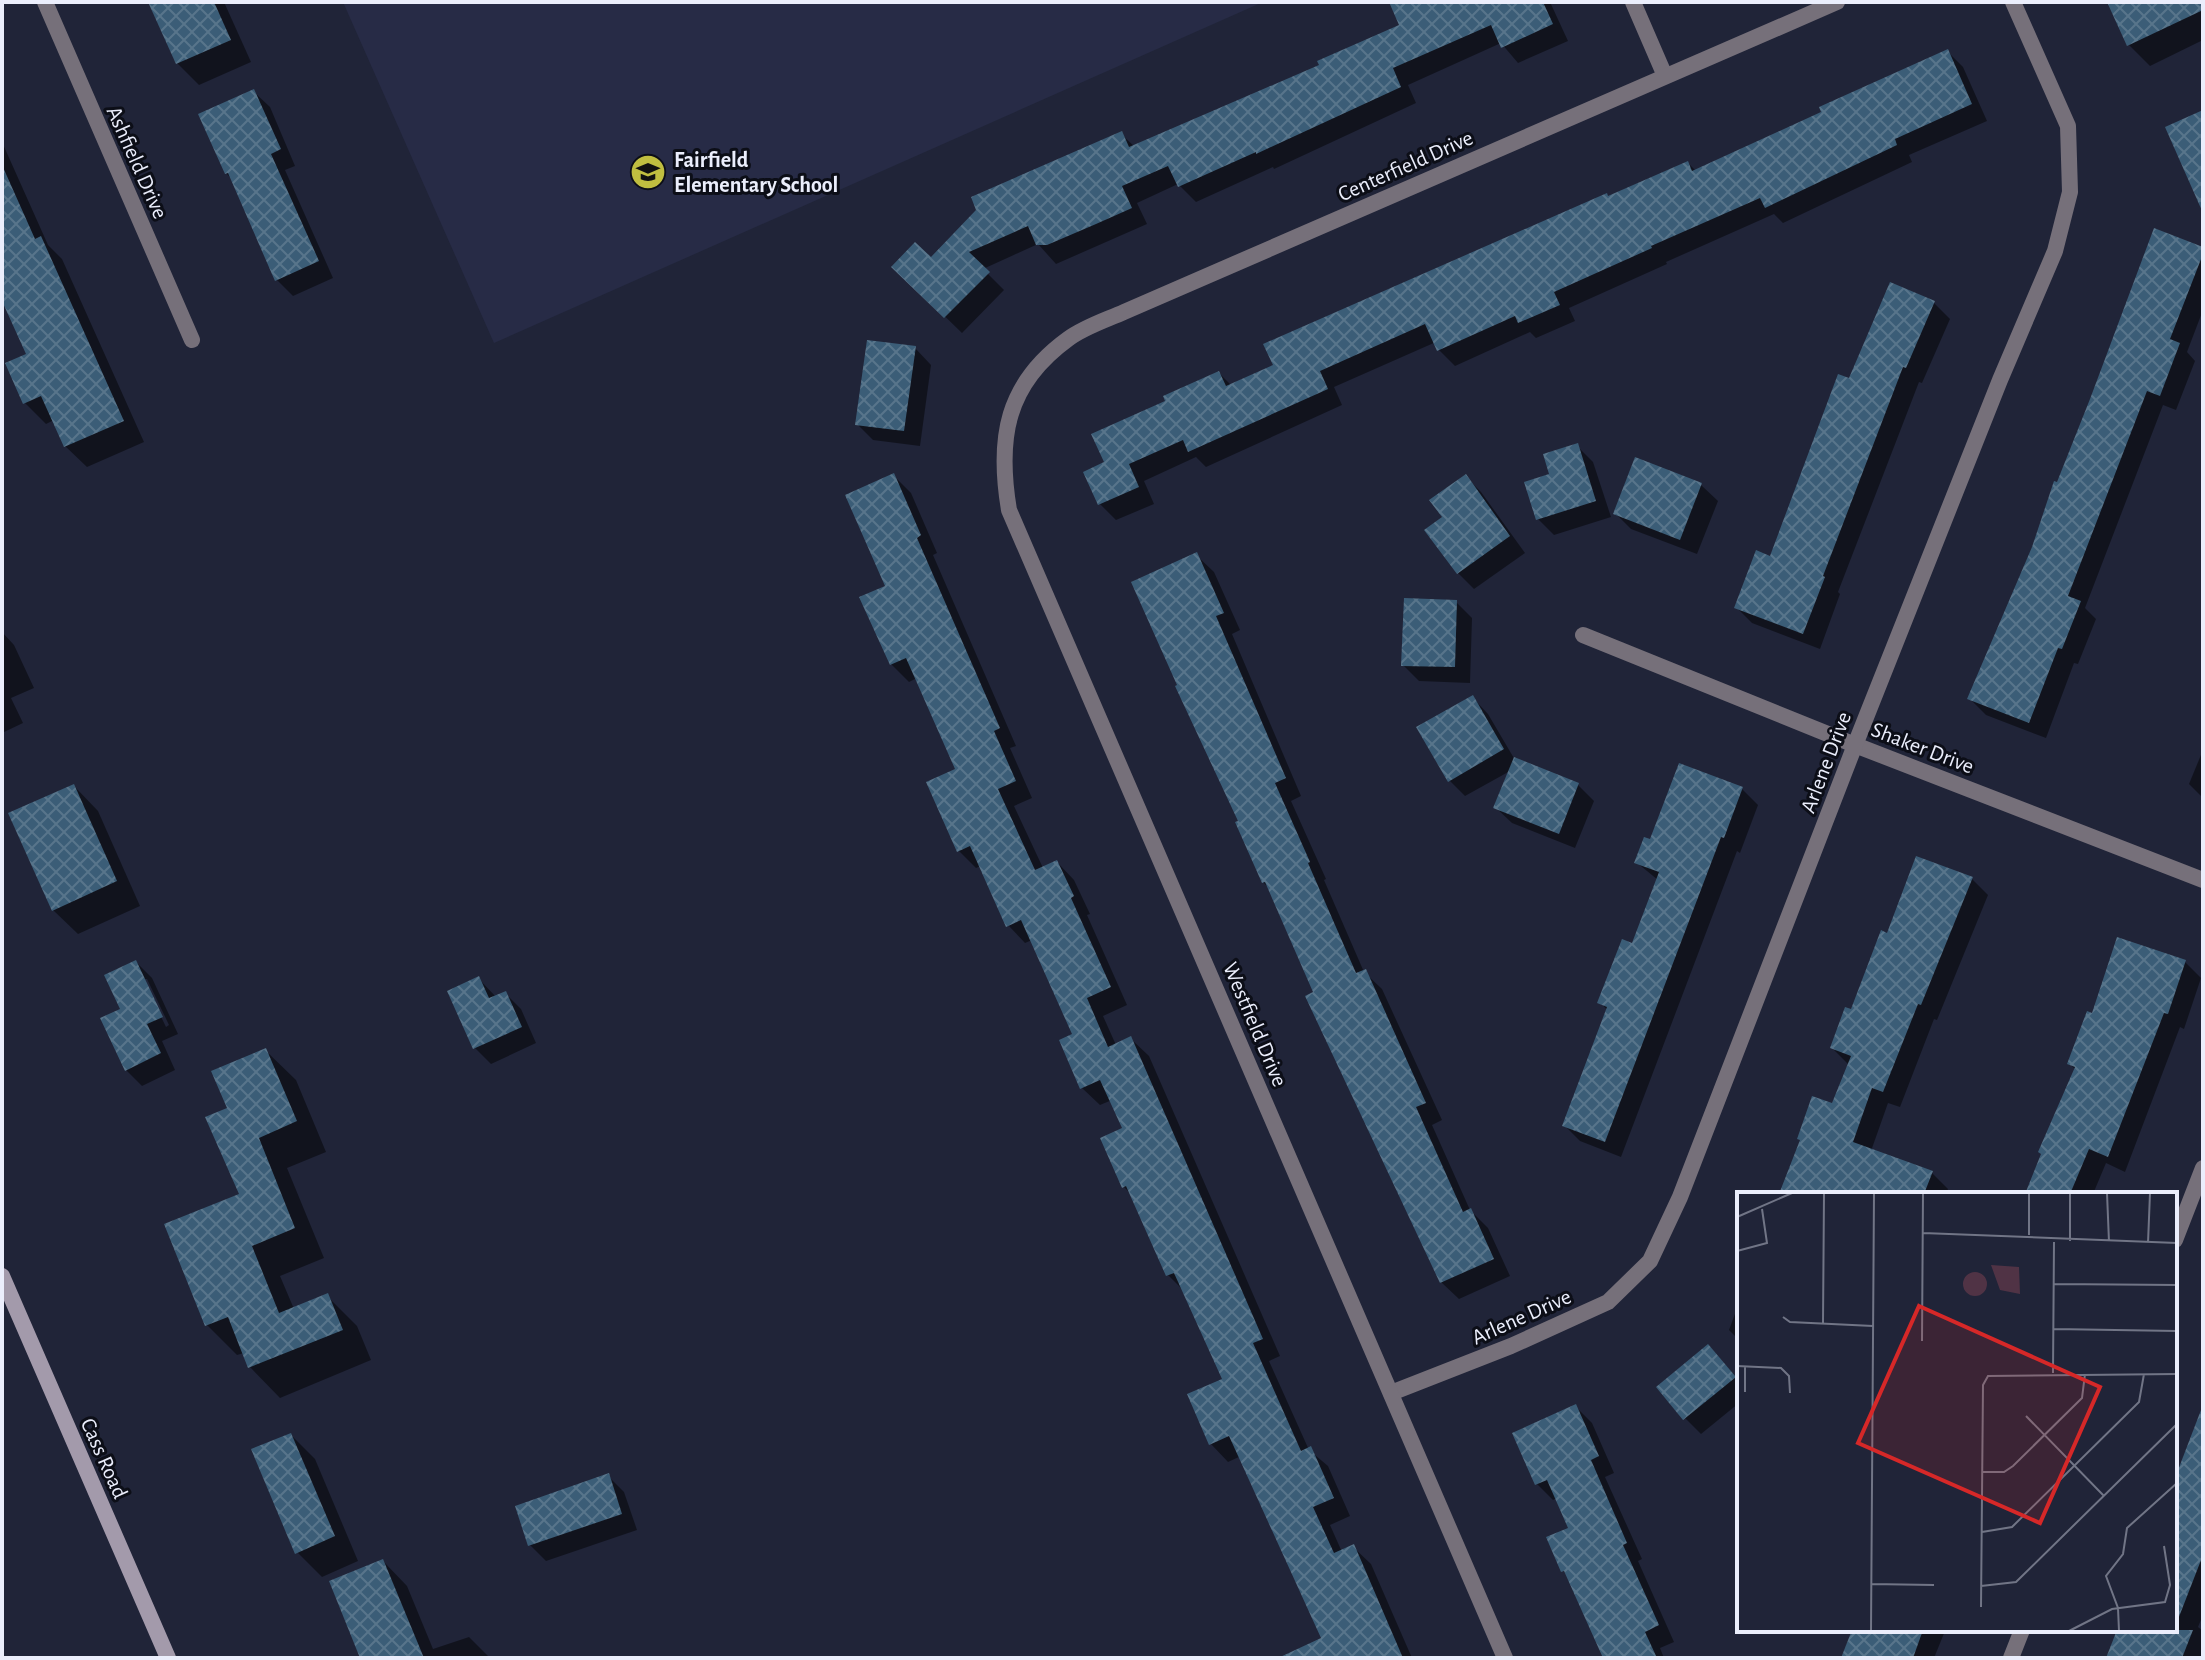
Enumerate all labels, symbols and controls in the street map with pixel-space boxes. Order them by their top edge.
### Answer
street label: Ashfield Drive [102,103,172,222]
street label: Centerfield Drive [1335,126,1476,205]
place label: Fairfield Elementary School [674,149,838,197]
school or university icon: Fairfield Elementary School [629,153,667,191]
street label: Arlene Drive [1797,709,1855,816]
street label: Shaker Drive [1868,718,1977,778]
street label: Westfield Drive [1219,959,1291,1090]
inset map [1737,1192,2177,1632]
street label: Arlene Drive [1468,1285,1574,1349]
street label: Cass Road [77,1415,131,1502]

